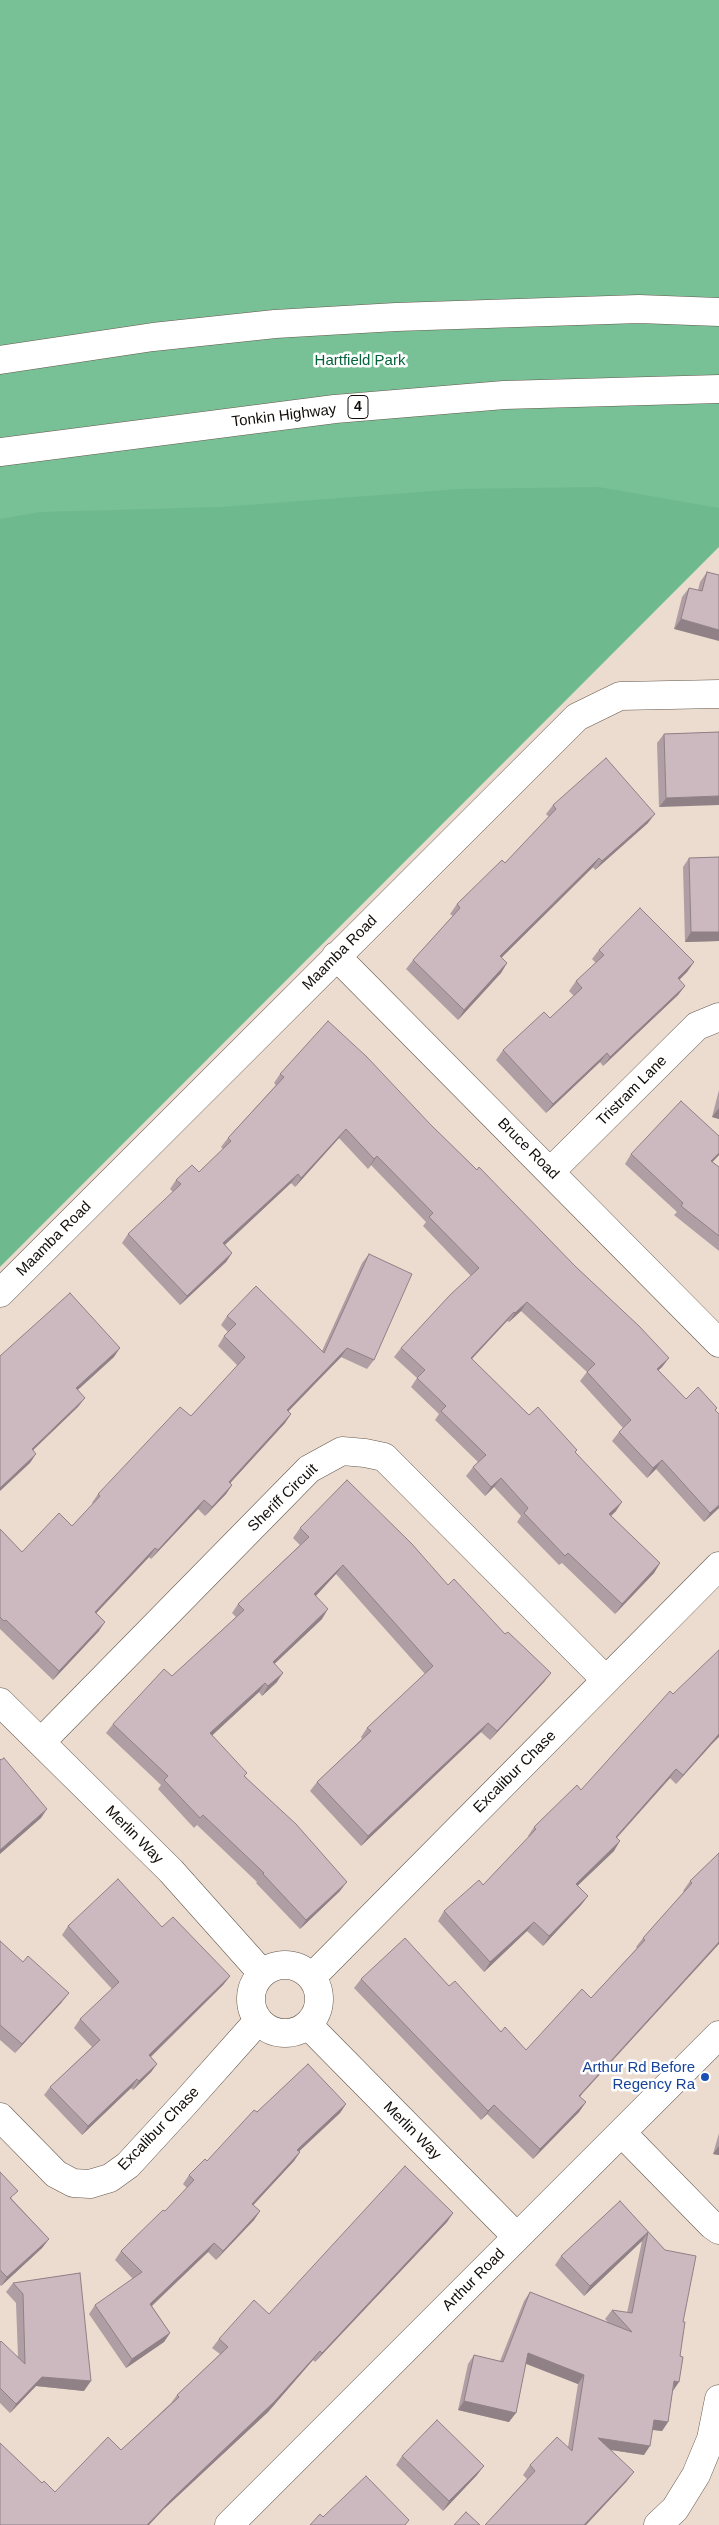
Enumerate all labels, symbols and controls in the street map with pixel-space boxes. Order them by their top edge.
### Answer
park label: Hartfield Park [315,352,405,370]
road number: 4 [348,396,368,418]
street label: Tonkin Highway [231,401,337,431]
street label: Maamba Road [299,912,381,994]
street label: Tristram Lane [593,1052,671,1130]
street label: Bruce Road [494,1115,562,1183]
street label: Maamba Road [13,1198,95,1280]
street label: Sheriff Circuit [244,1460,322,1536]
street label: Excalibur Chase [470,1727,560,1817]
street label: Merlin Way [101,1802,167,1868]
place label: Arthur Rd Before Regency Ra [582,2059,695,2094]
marker: Arthur Rd Before Regency Ra [699,2071,711,2083]
street label: Excalibur Chase [115,2083,203,2175]
street label: Merlin Way [379,2098,445,2164]
street label: Arthur Road [439,2245,509,2315]

